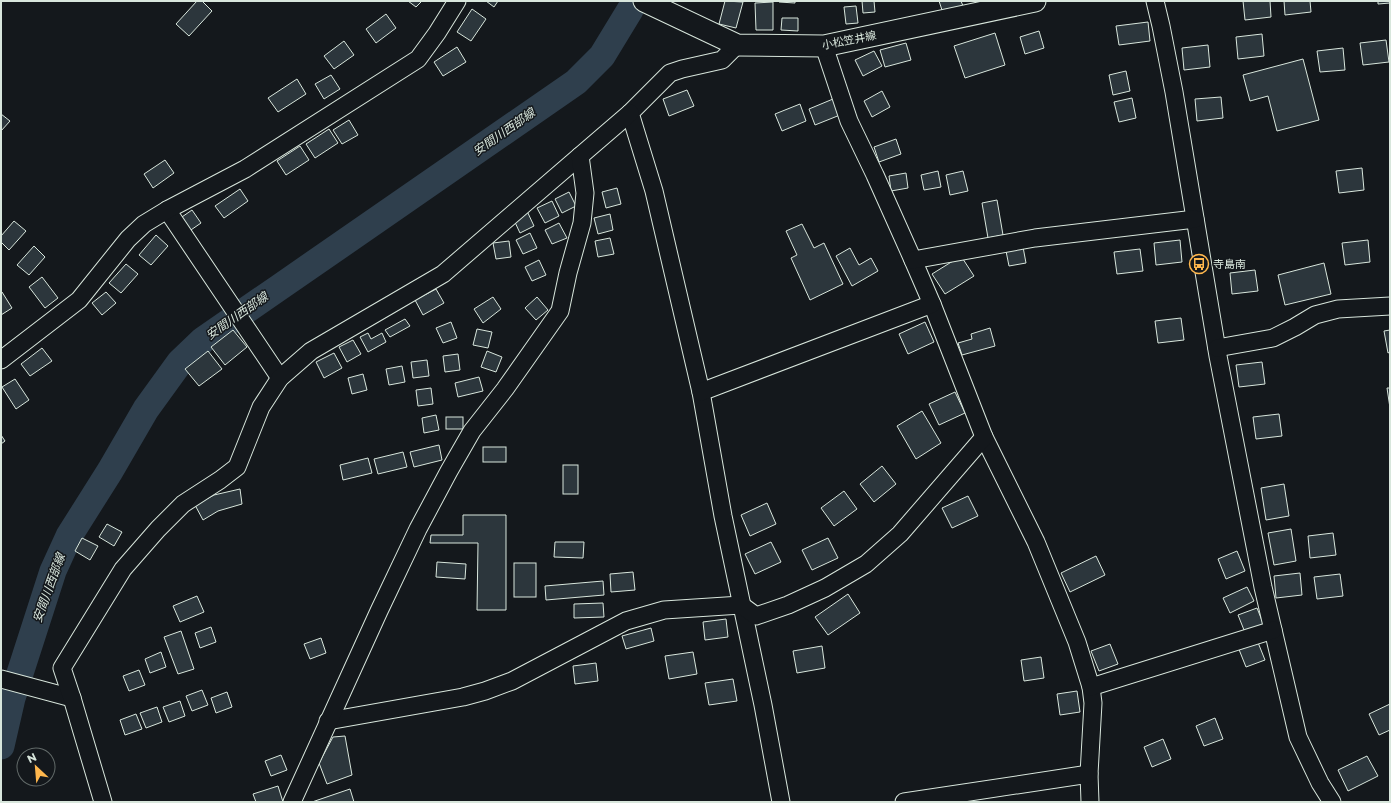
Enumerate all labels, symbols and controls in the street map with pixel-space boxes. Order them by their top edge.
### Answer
street label: 小松笠井線 [821,28,877,52]
water label: 安間川西部線 [470,104,539,158]
bus stop icon: 寺島南 [1188,253,1210,275]
place label: 寺島南 [1213,257,1246,271]
water label: 安間川西部線 [203,288,272,342]
water label: 安間川西部線 [29,550,69,624]
north arrow [16,747,56,787]
text: N [25,750,39,766]

